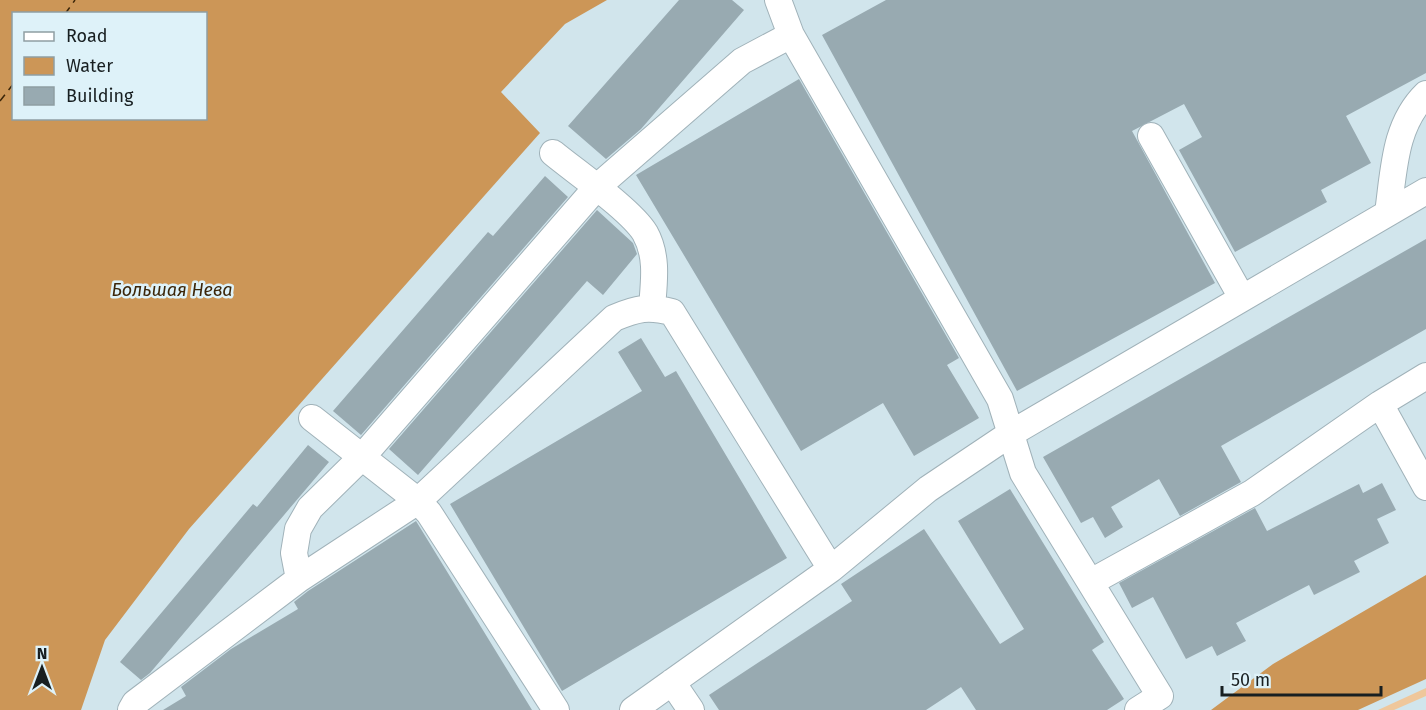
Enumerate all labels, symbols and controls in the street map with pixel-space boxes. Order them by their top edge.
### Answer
legend [12,12,207,120]
text: Road [66,25,108,47]
text: Water [66,55,113,77]
text: Building [66,85,134,107]
water label: Большая Нева [111,279,233,301]
north arrow [12,638,72,698]
text: N [37,644,47,663]
scale bar [1222,659,1381,697]
text: 50 m [1231,669,1270,691]

